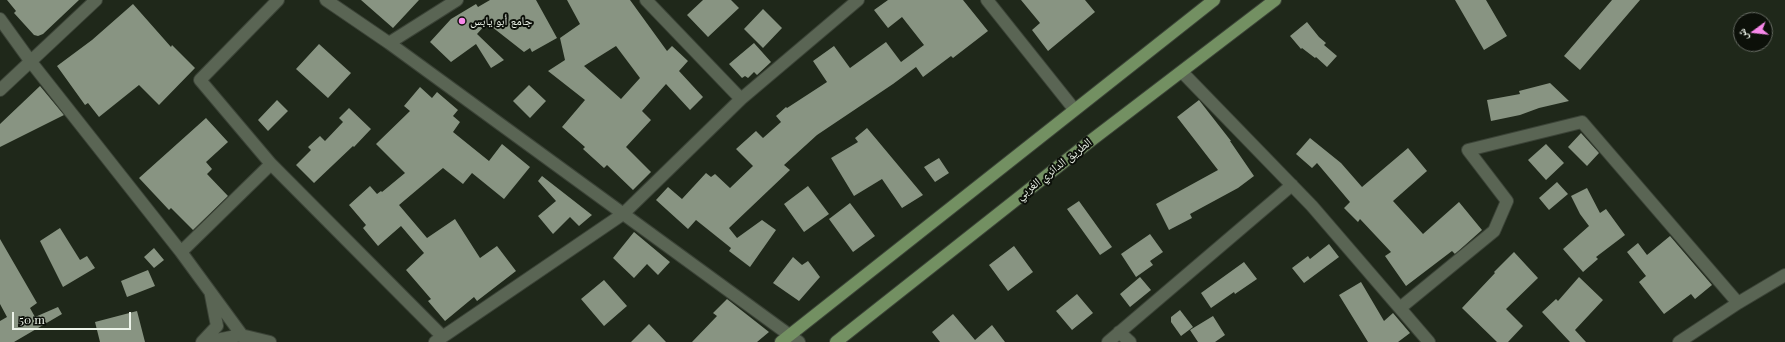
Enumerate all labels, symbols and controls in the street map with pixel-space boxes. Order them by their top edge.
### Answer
north arrow [1733,12,1773,52]
place label: جامع أبو يابس [470,14,532,28]
marker: جامع أبو يابس [457,16,467,26]
text: ش [1733,27,1751,43]
street label: الطريق الدائري الغربي [1013,135,1095,203]
scale bar [14,304,133,330]
text: 50 m [19,311,45,327]

